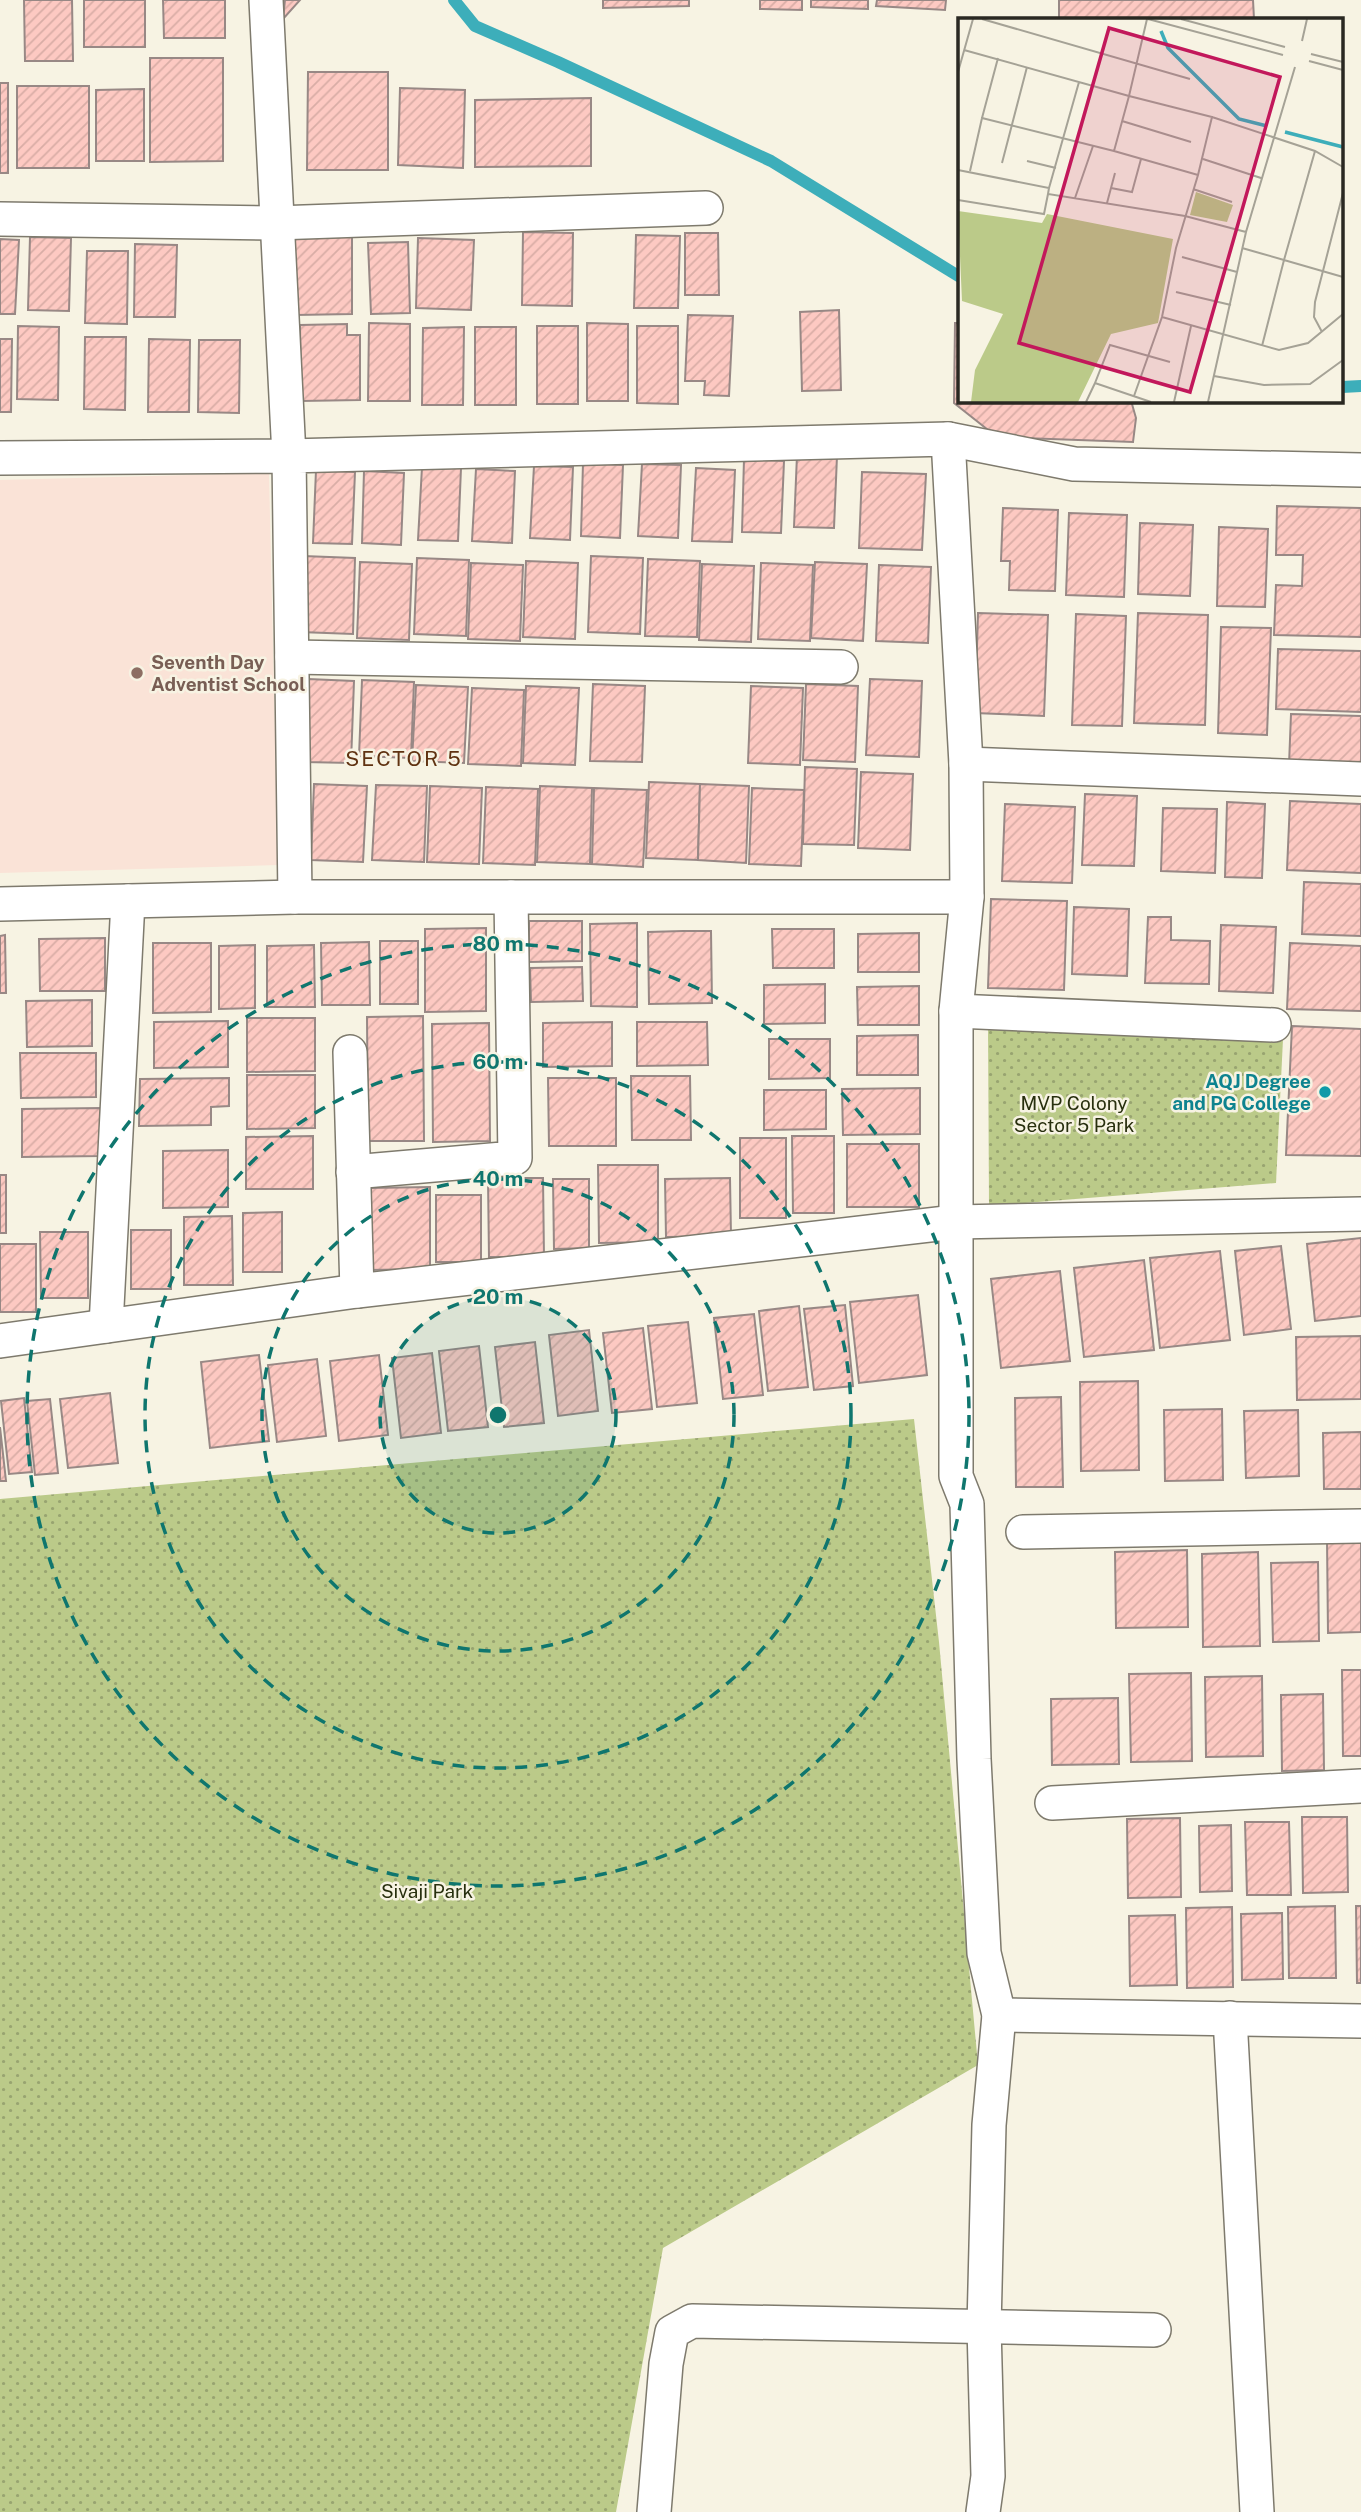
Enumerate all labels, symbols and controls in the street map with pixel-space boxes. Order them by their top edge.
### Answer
inset map [958,18,1344,402]
place label: Seventh Day Adventist School [151,651,305,695]
marker: Seventh Day Adventist School [129,665,145,681]
district label: SECTOR 5 [345,746,463,771]
text: 80 m [472,931,524,956]
text: 60 m [473,1049,523,1074]
place label: AQJ Degree and PG College [1172,1070,1311,1114]
marker: AQJ Degree and PG College [1317,1084,1333,1100]
park label: MVP Colony Sector 5 Park [1014,1092,1135,1136]
text: 40 m [473,1166,523,1191]
text: 20 m [473,1284,523,1309]
centre of rings [486,1403,510,1427]
park label: Sivaji Park [381,1880,473,1902]

